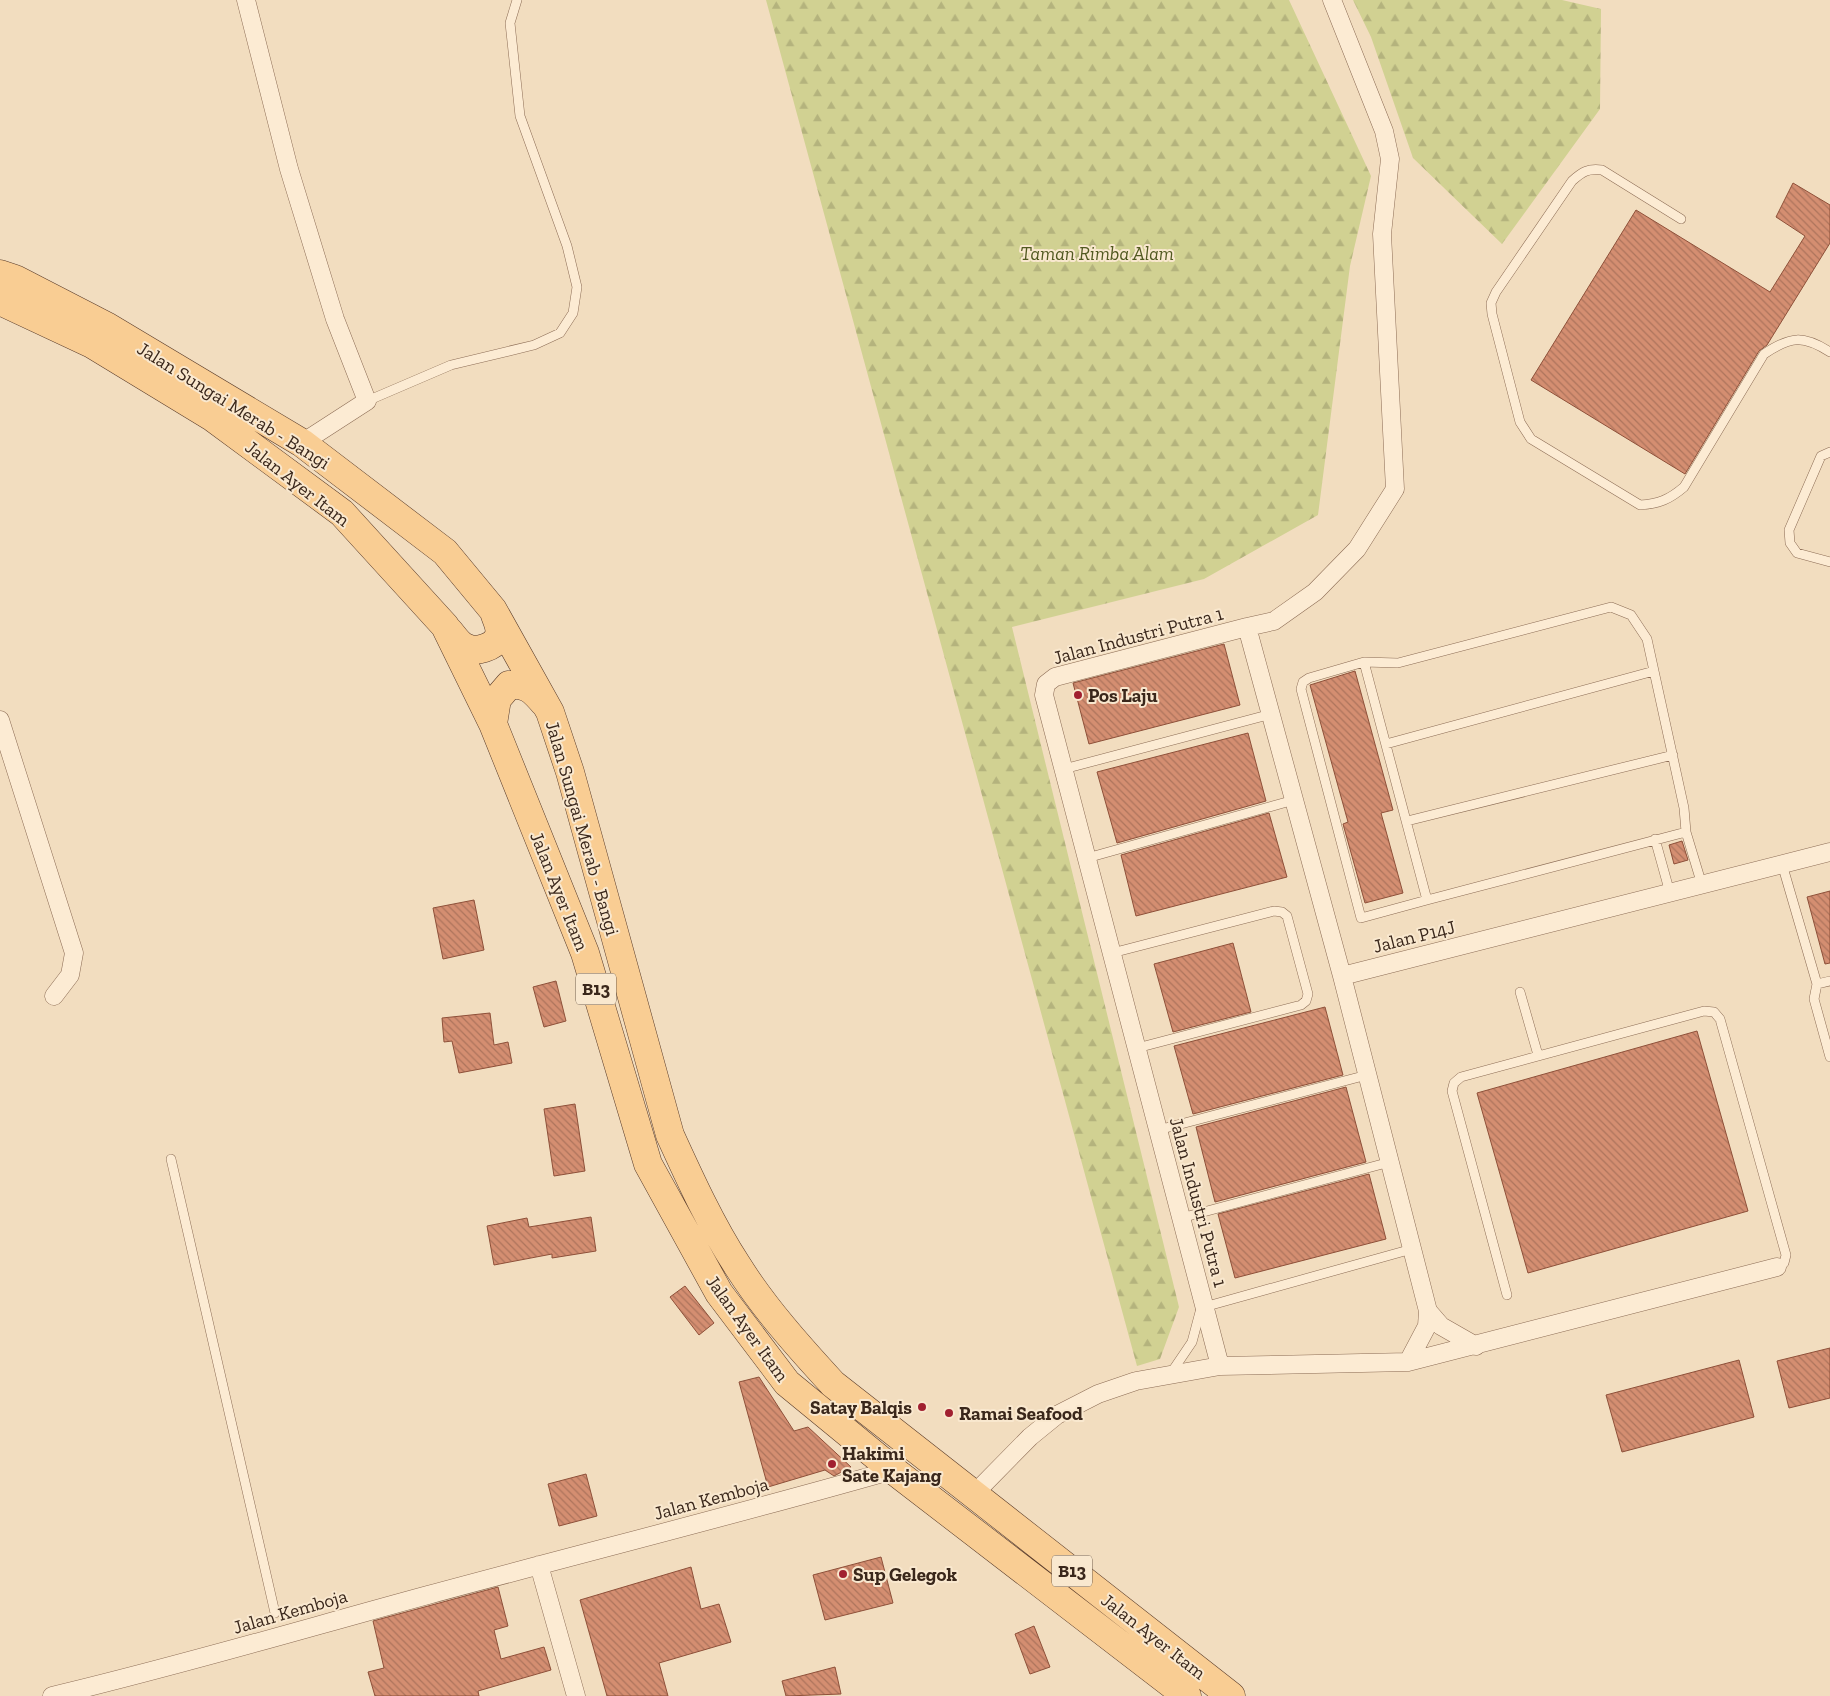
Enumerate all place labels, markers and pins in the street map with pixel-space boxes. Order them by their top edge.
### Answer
place label: Pos Laju [1088,684,1158,707]
marker: Pos Laju [1072,689,1084,701]
place label: Satay Balqis [810,1396,912,1419]
marker: Satay Balqis [916,1401,928,1413]
place label: Ramai Seafood [959,1402,1083,1425]
marker: Ramai Seafood [943,1407,955,1419]
place label: Hakimi Sate Kajang [842,1442,942,1487]
marker: Hakimi Sate Kajang [826,1458,838,1470]
place label: Sup Gelegok [853,1563,958,1586]
marker: Sup Gelegok [837,1568,849,1580]

